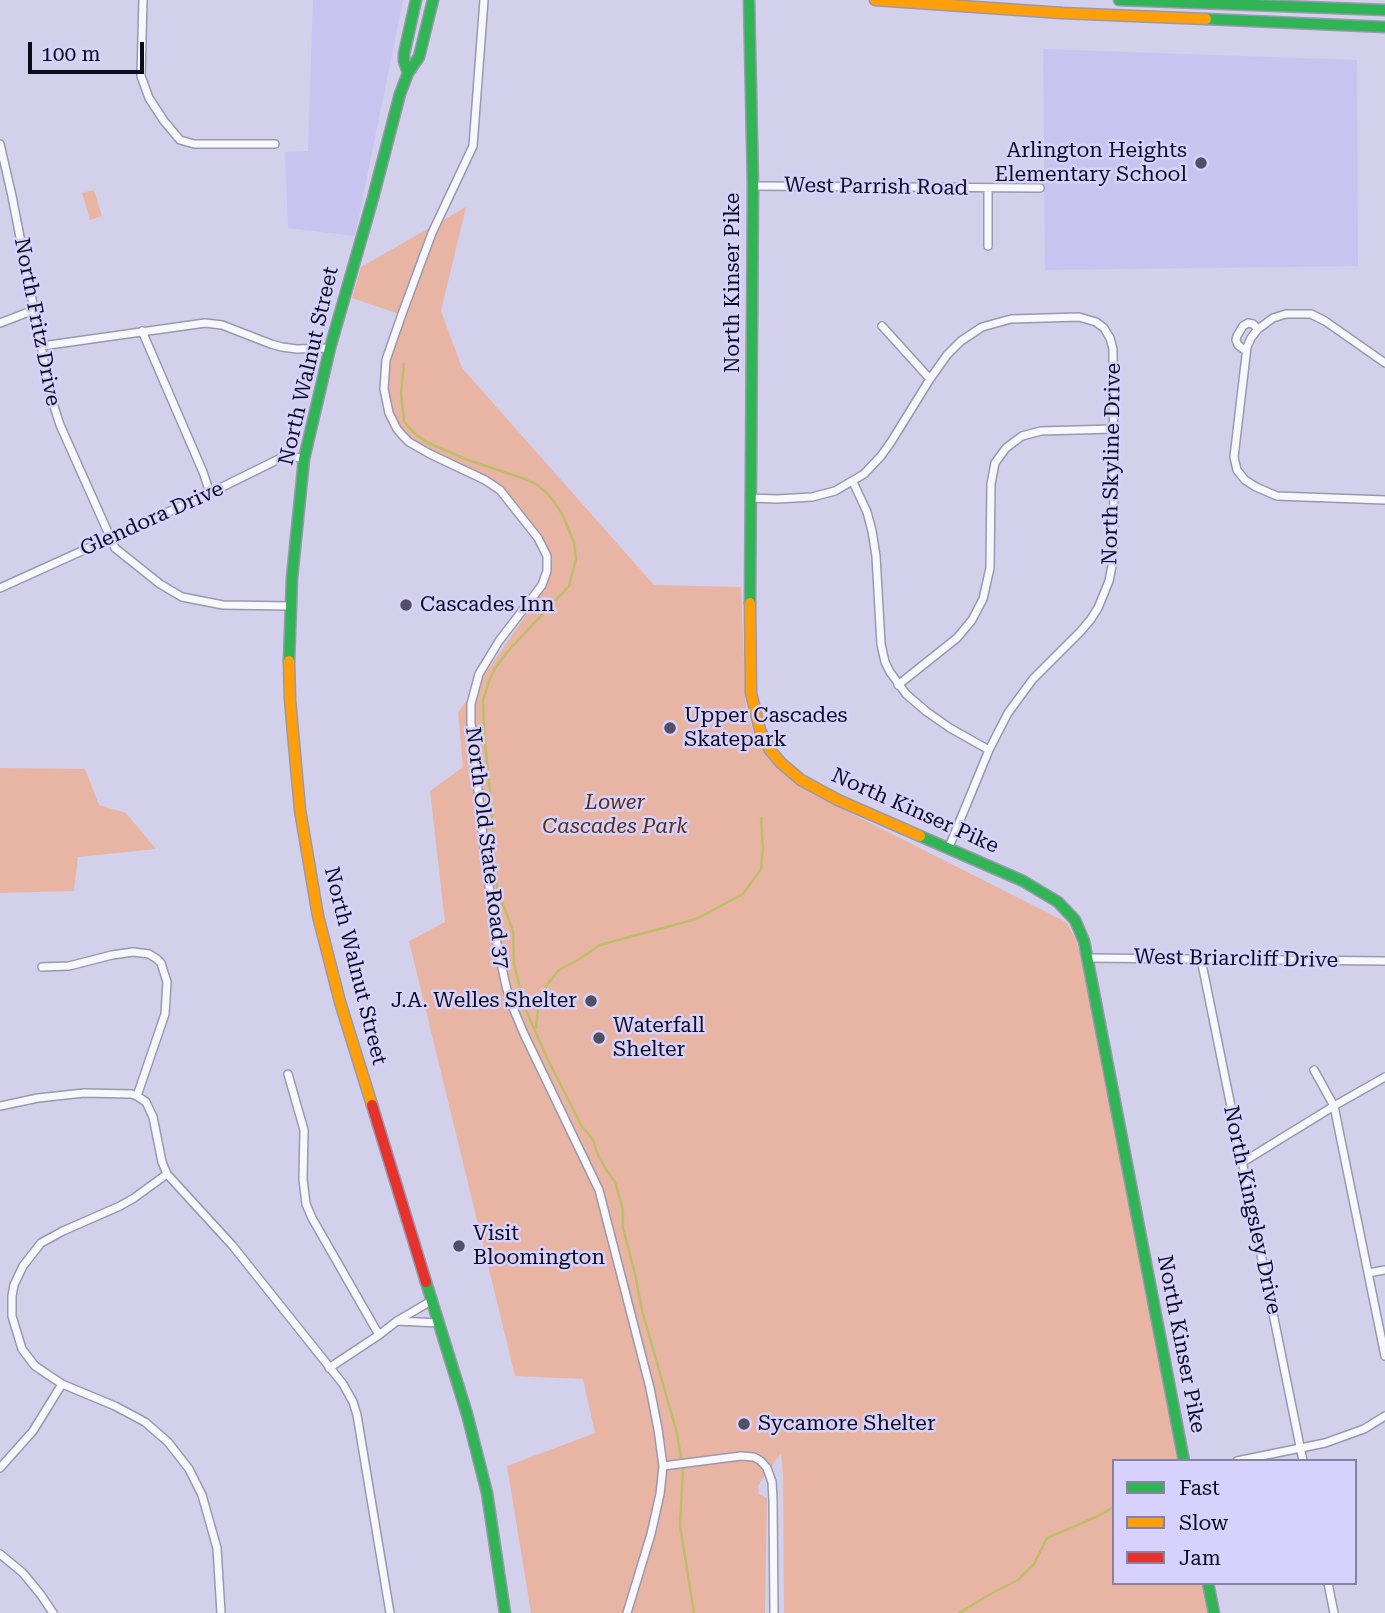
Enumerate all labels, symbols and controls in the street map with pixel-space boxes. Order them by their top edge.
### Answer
scale bar [32,28,147,72]
text: 100 m [41,42,101,66]
place label: Arlington Heights Elementary School [994,138,1187,188]
marker: Arlington Heights Elementary School [1193,155,1209,171]
street label: West Parrish Road [784,173,968,201]
street label: North Kinser Pike [720,193,746,373]
street label: North Fritz Drive [8,236,66,408]
street label: North Walnut Street [274,264,344,468]
street label: North Skyline Drive [1098,363,1126,565]
street label: Glendora Drive [76,476,228,562]
place label: Cascades Inn [420,592,554,618]
marker: Cascades Inn [398,597,414,613]
place label: Upper Cascades Skatepark [684,703,848,753]
marker: Upper Cascades Skatepark [662,720,678,736]
street label: North Old State Road 37 [460,725,514,971]
street label: North Kinser Pike [827,763,1003,859]
park label: Lower Cascades Park [542,790,688,840]
street label: North Walnut Street [318,864,392,1068]
street label: West Briarcliff Drive [1134,945,1338,973]
place label: J.A. Welles Shelter [391,988,577,1014]
marker: J.A. Welles Shelter [583,993,599,1009]
place label: Waterfall Shelter [613,1013,705,1063]
marker: Waterfall Shelter [591,1030,607,1046]
street label: North Kingsley Drive [1218,1103,1286,1317]
place label: Visit Bloomington [473,1221,605,1271]
marker: Visit Bloomington [451,1238,467,1254]
street label: North Kinser Pike [1151,1253,1211,1435]
place label: Sycamore Shelter [758,1411,936,1437]
marker: Sycamore Shelter [736,1416,752,1432]
legend [1112,1459,1357,1585]
text: Fast [1179,1476,1220,1500]
text: Slow [1179,1511,1228,1535]
text: Jam [1179,1546,1221,1570]

